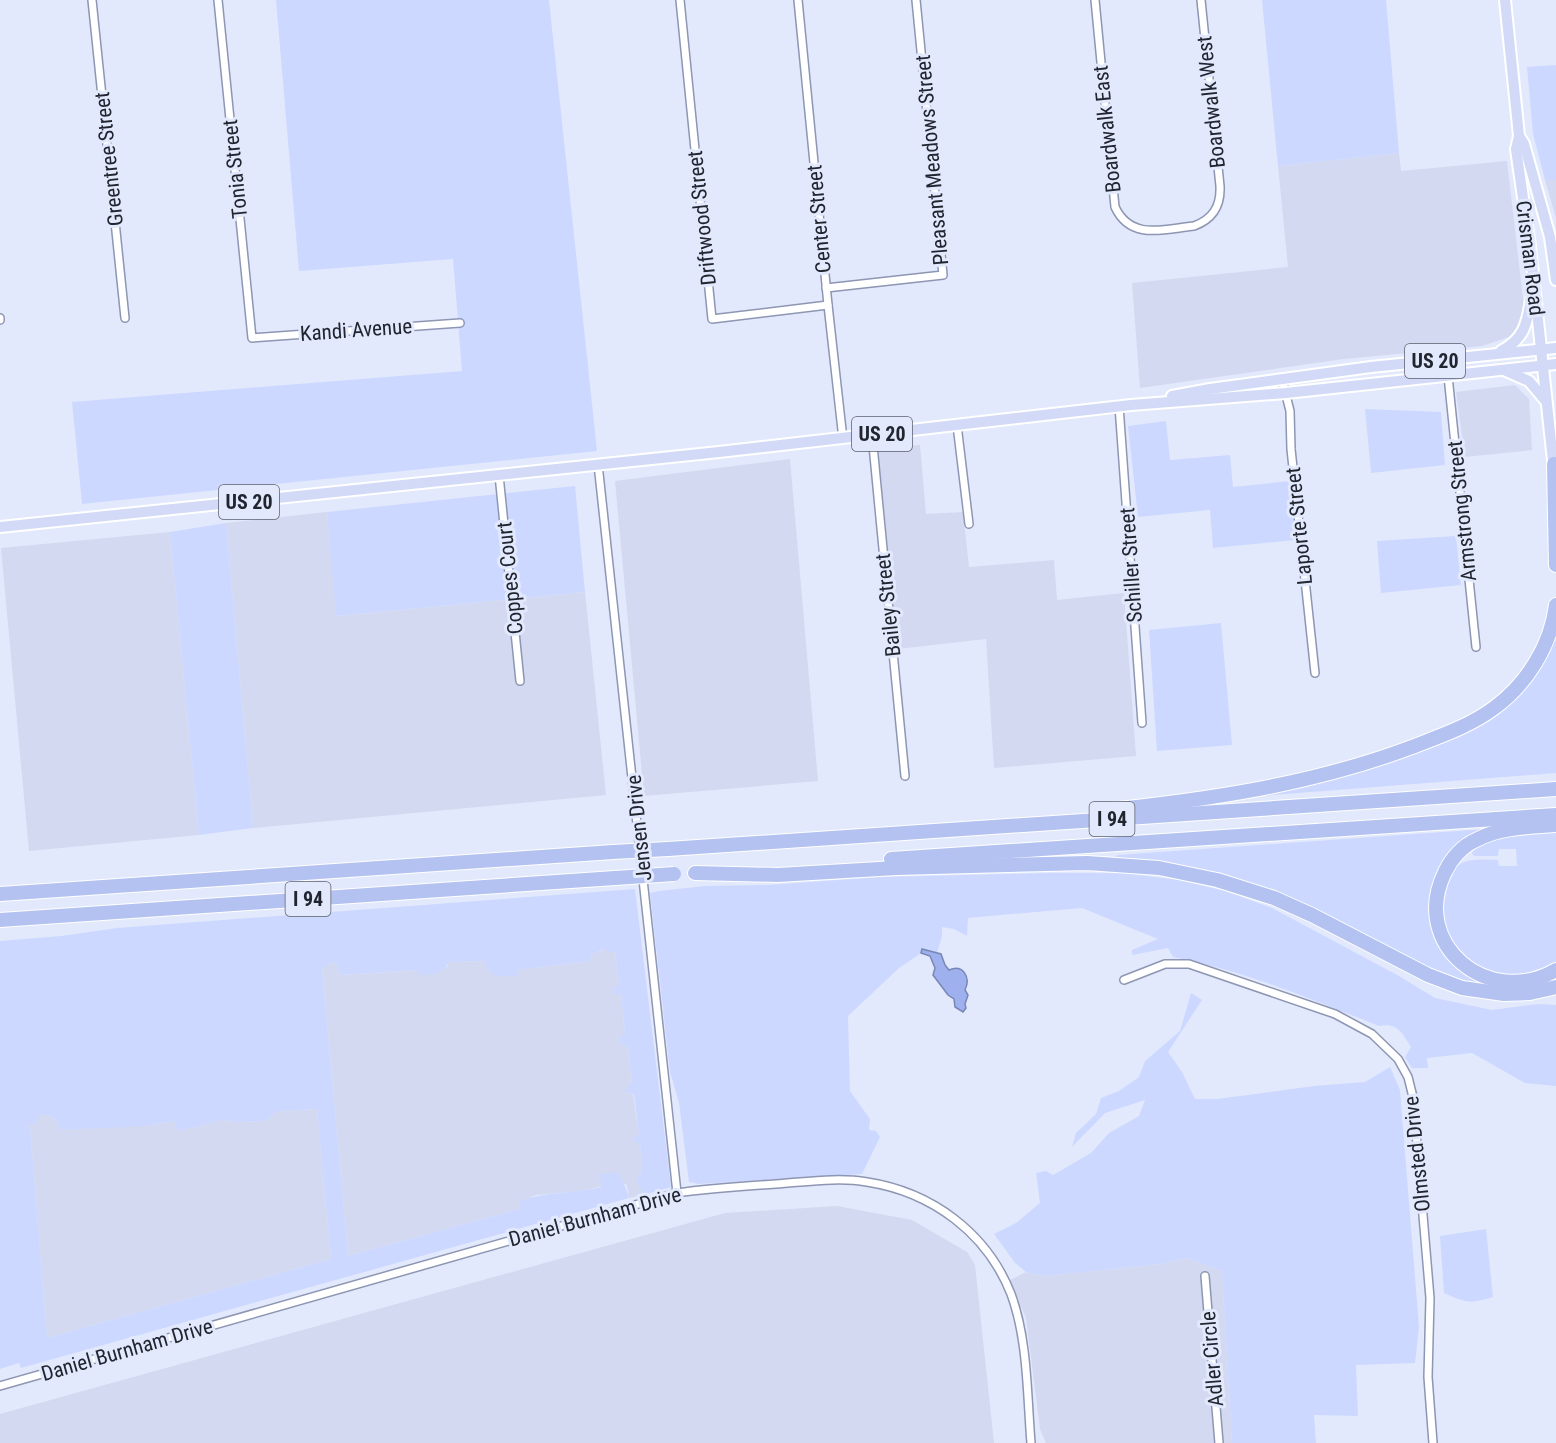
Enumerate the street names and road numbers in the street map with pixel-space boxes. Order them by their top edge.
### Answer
street label: Boardwalk West [1192,35,1230,169]
street label: Pleasant Meadows Street [911,54,953,266]
street label: Boardwalk East [1088,64,1126,194]
street label: Greentree Street [90,91,128,227]
street label: Tonia Street [218,118,252,220]
street label: Driftwood Street [683,149,721,287]
street label: Center Street [802,164,836,274]
street label: Crisman Road [1511,199,1549,317]
street label: Kandi Avenue [299,314,413,346]
road number: US 20 [1405,344,1465,378]
road number: US 20 [852,417,912,451]
street label: Armstrong Street [1443,439,1481,583]
street label: Laporte Street [1281,466,1317,586]
road number: US 20 [219,485,279,519]
street label: Schiller Street [1115,507,1147,623]
street label: Coppes Court [492,520,528,636]
street label: Bailey Street [871,552,905,658]
street label: Jensen Drive [621,774,656,882]
road number: I 94 [1090,802,1134,836]
road number: I 94 [286,882,330,916]
street label: Olmsted Drive [1399,1095,1435,1213]
street label: Daniel Burnham Drive [506,1182,684,1252]
street label: Adler Circle [1196,1310,1228,1408]
street label: Daniel Burnham Drive [38,1314,216,1386]

